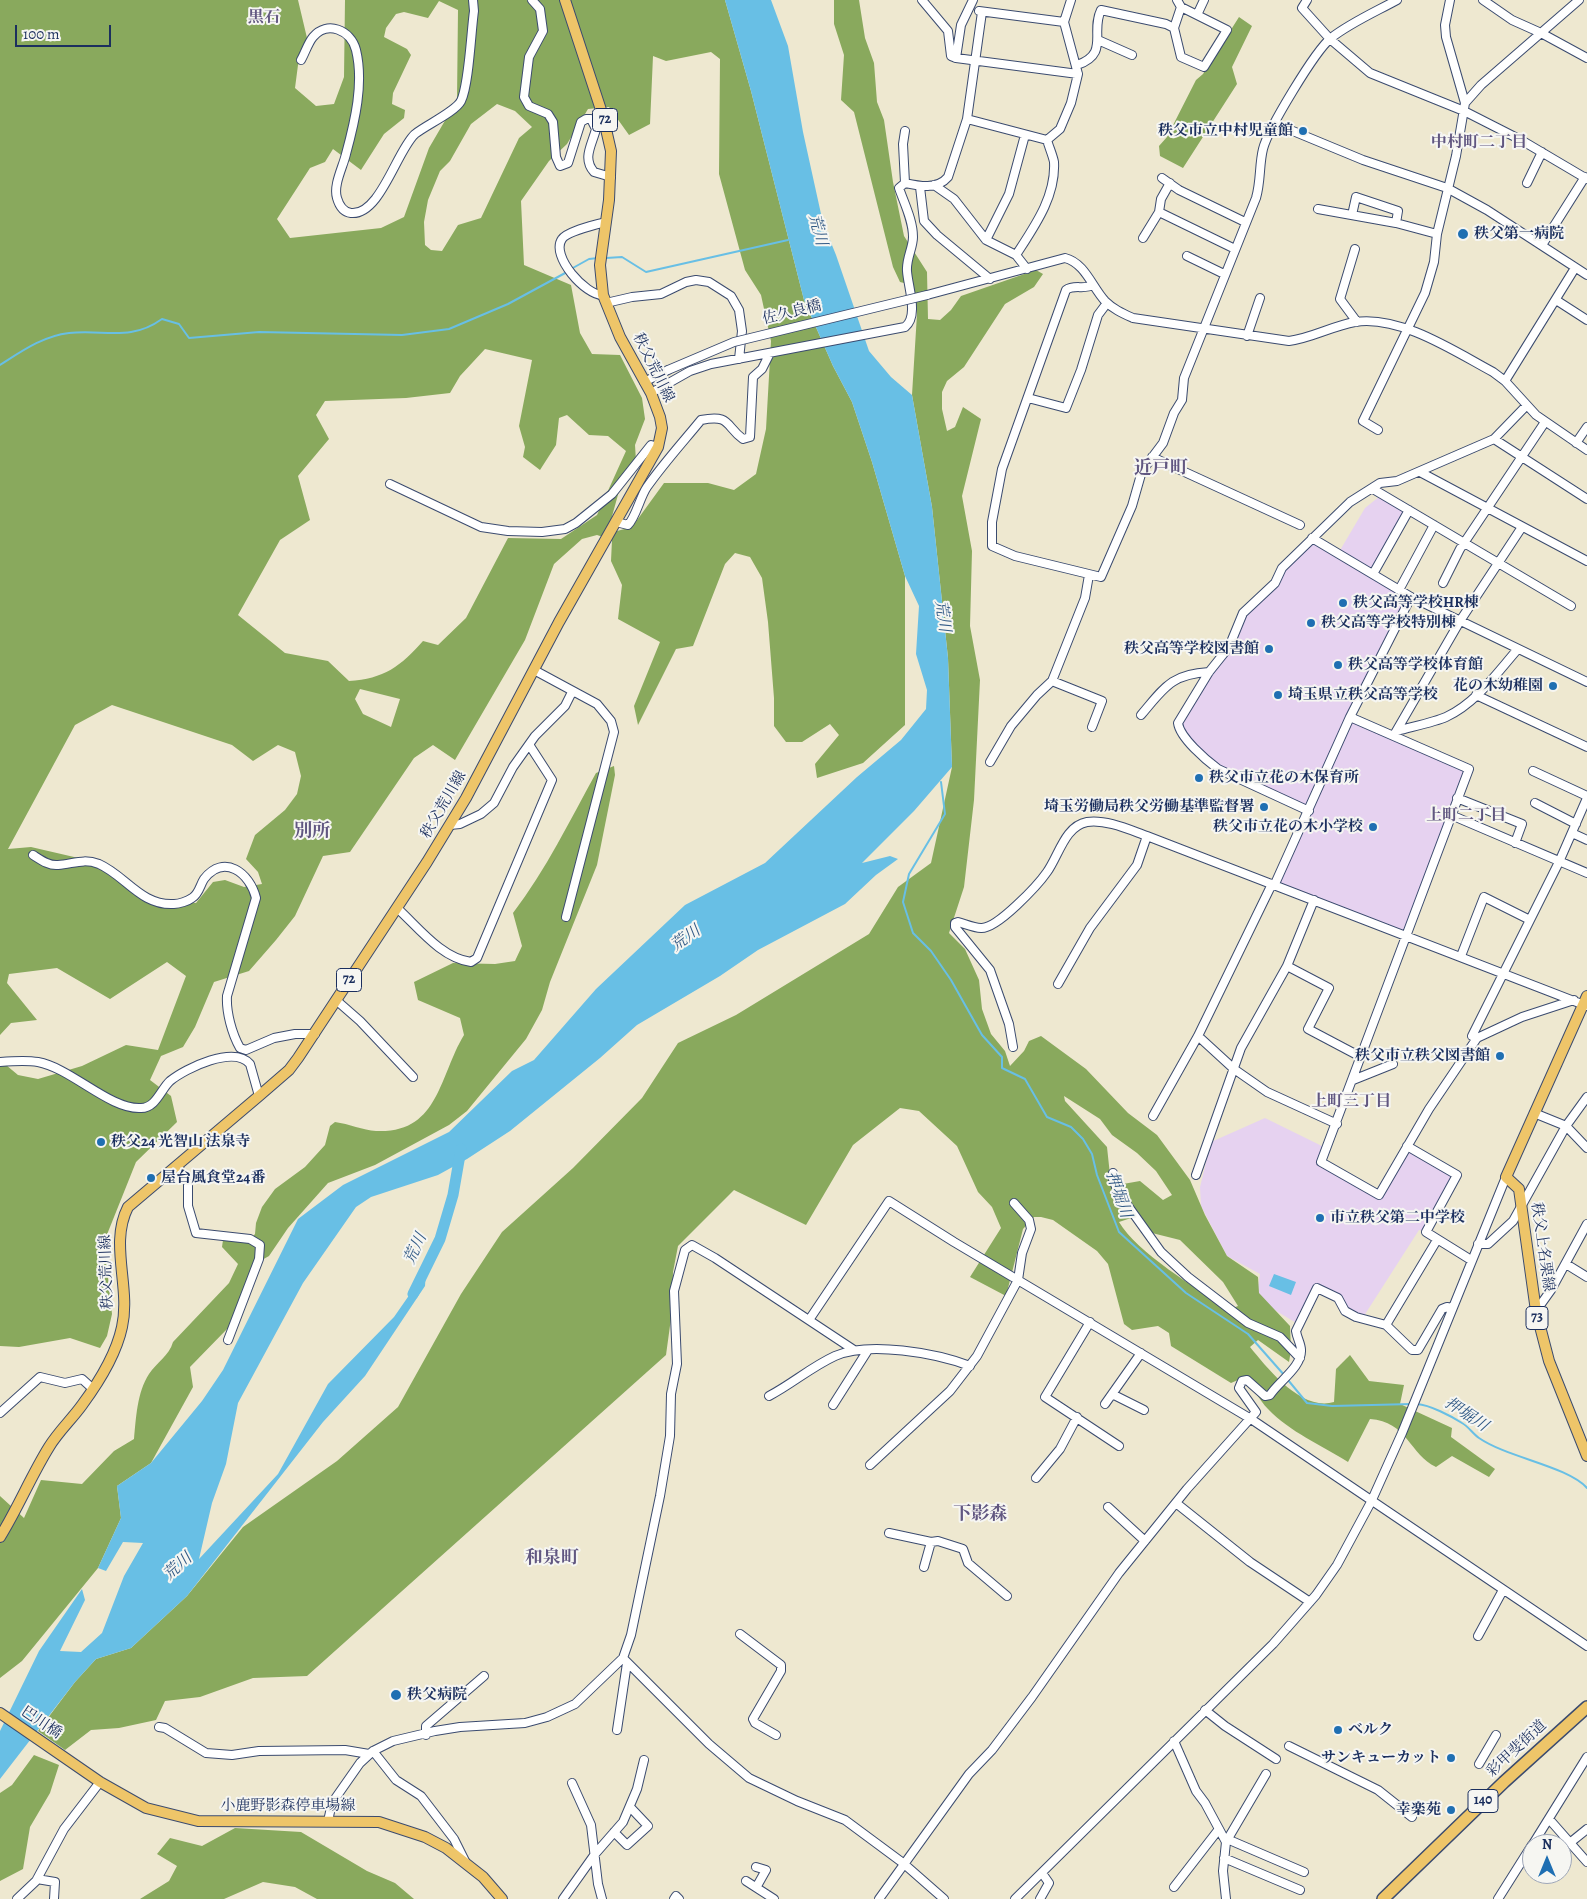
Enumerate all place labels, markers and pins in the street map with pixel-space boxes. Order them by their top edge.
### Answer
place label: 秩父市立中村児童館 [1158,122,1293,140]
marker: 秩父市立中村児童館 [1297,125,1309,137]
place label: 秩父第一病院 [1474,225,1564,243]
marker: 秩父第一病院 [1456,227,1470,241]
place label: 秩父高等学校HR棟 [1353,594,1479,612]
marker: 秩父高等学校HR棟 [1337,597,1349,609]
place label: 秩父高等学校特別棟 [1321,614,1456,632]
marker: 秩父高等学校特別棟 [1305,617,1317,629]
place label: 秩父高等学校図書館 [1124,640,1259,658]
marker: 秩父高等学校図書館 [1263,643,1275,655]
place label: 秩父高等学校体育館 [1348,656,1483,674]
marker: 秩父高等学校体育館 [1332,659,1344,671]
place label: 花の木幼稚園 [1453,677,1543,695]
marker: 花の木幼稚園 [1547,680,1559,692]
place label: 埼玉県立秩父高等学校 [1288,686,1438,704]
marker: 埼玉県立秩父高等学校 [1272,689,1284,701]
place label: 秩父市立花の木保育所 [1209,769,1359,787]
marker: 秩父市立花の木保育所 [1193,772,1205,784]
place label: 埼玉労働局秩父労働基準監督署 [1044,798,1254,816]
marker: 埼玉労働局秩父労働基準監督署 [1258,801,1270,813]
place label: 秩父市立花の木小学校 [1213,818,1363,836]
marker: 秩父市立花の木小学校 [1367,821,1379,833]
place label: 秩父市立秩父図書館 [1355,1047,1490,1065]
marker: 秩父市立秩父図書館 [1494,1050,1506,1062]
place label: 秩父24 光智山 法泉寺 [111,1133,251,1151]
marker: 秩父24 光智山 法泉寺 [95,1136,107,1148]
place label: 屋台風食堂24番 [161,1169,265,1187]
marker: 屋台風食堂24番 [145,1172,157,1184]
place label: 市立秩父第二中学校 [1330,1209,1465,1227]
marker: 市立秩父第二中学校 [1314,1212,1326,1224]
place label: 秩父病院 [407,1686,467,1704]
marker: 秩父病院 [389,1688,403,1702]
place label: ベルク [1348,1721,1393,1739]
marker: ベルク [1332,1724,1344,1736]
place label: サンキューカット [1321,1749,1441,1767]
marker: サンキューカット [1445,1752,1457,1764]
place label: 幸楽苑 [1396,1801,1441,1819]
marker: 幸楽苑 [1445,1804,1457,1816]

